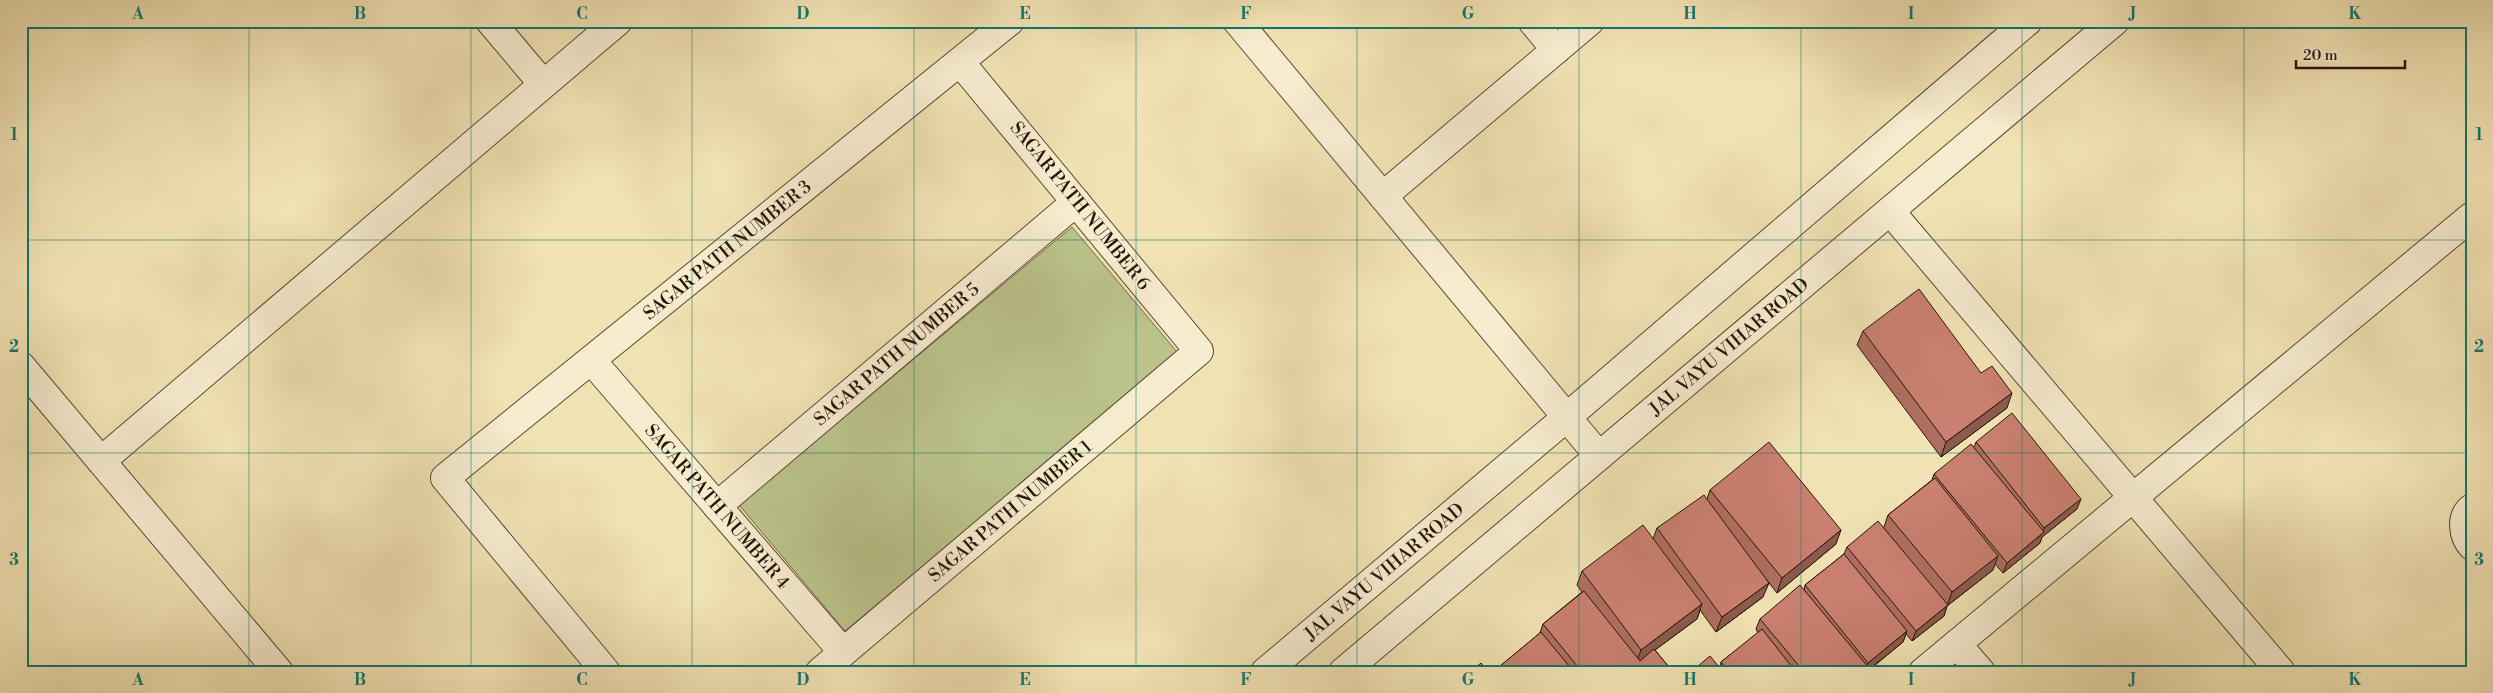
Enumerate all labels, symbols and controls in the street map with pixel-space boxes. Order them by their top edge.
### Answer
text: A [131,4,144,24]
text: B [354,4,366,24]
text: C [576,4,588,24]
text: D [797,4,810,24]
text: E [1019,4,1031,24]
text: F [1240,4,1252,24]
text: G [1462,4,1475,24]
text: H [1683,4,1697,24]
text: I [1908,4,1914,24]
text: J [2128,4,2136,24]
text: K [2349,4,2363,24]
scale bar [2296,38,2404,70]
text: 20 m [2303,46,2338,65]
street label: SAGAR PATH NUMBER 6 [1005,117,1155,295]
text: 1 [10,125,18,145]
text: 1 [2475,125,2483,145]
street label: SAGAR PATH NUMBER 3 [638,175,816,325]
street label: JAL VAYU VIHAR ROAD [1644,273,1814,421]
street label: SAGAR PATH NUMBER 5 [809,278,984,431]
text: 2 [9,337,19,357]
text: 2 [2474,337,2484,357]
street label: SAGAR PATH NUMBER 4 [640,419,795,594]
street label: SAGAR PATH NUMBER 1 [923,435,1097,587]
street label: JAL VAYU VIHAR ROAD [1299,498,1469,646]
text: 3 [9,550,19,570]
text: 3 [2474,550,2484,570]
text: A [131,670,144,690]
text: B [354,670,366,690]
text: C [576,670,588,690]
text: D [797,670,810,690]
text: E [1019,670,1031,690]
text: F [1240,670,1252,690]
text: G [1462,670,1475,690]
text: H [1683,670,1697,690]
text: I [1908,670,1914,690]
text: J [2128,670,2136,690]
text: K [2349,670,2363,690]

